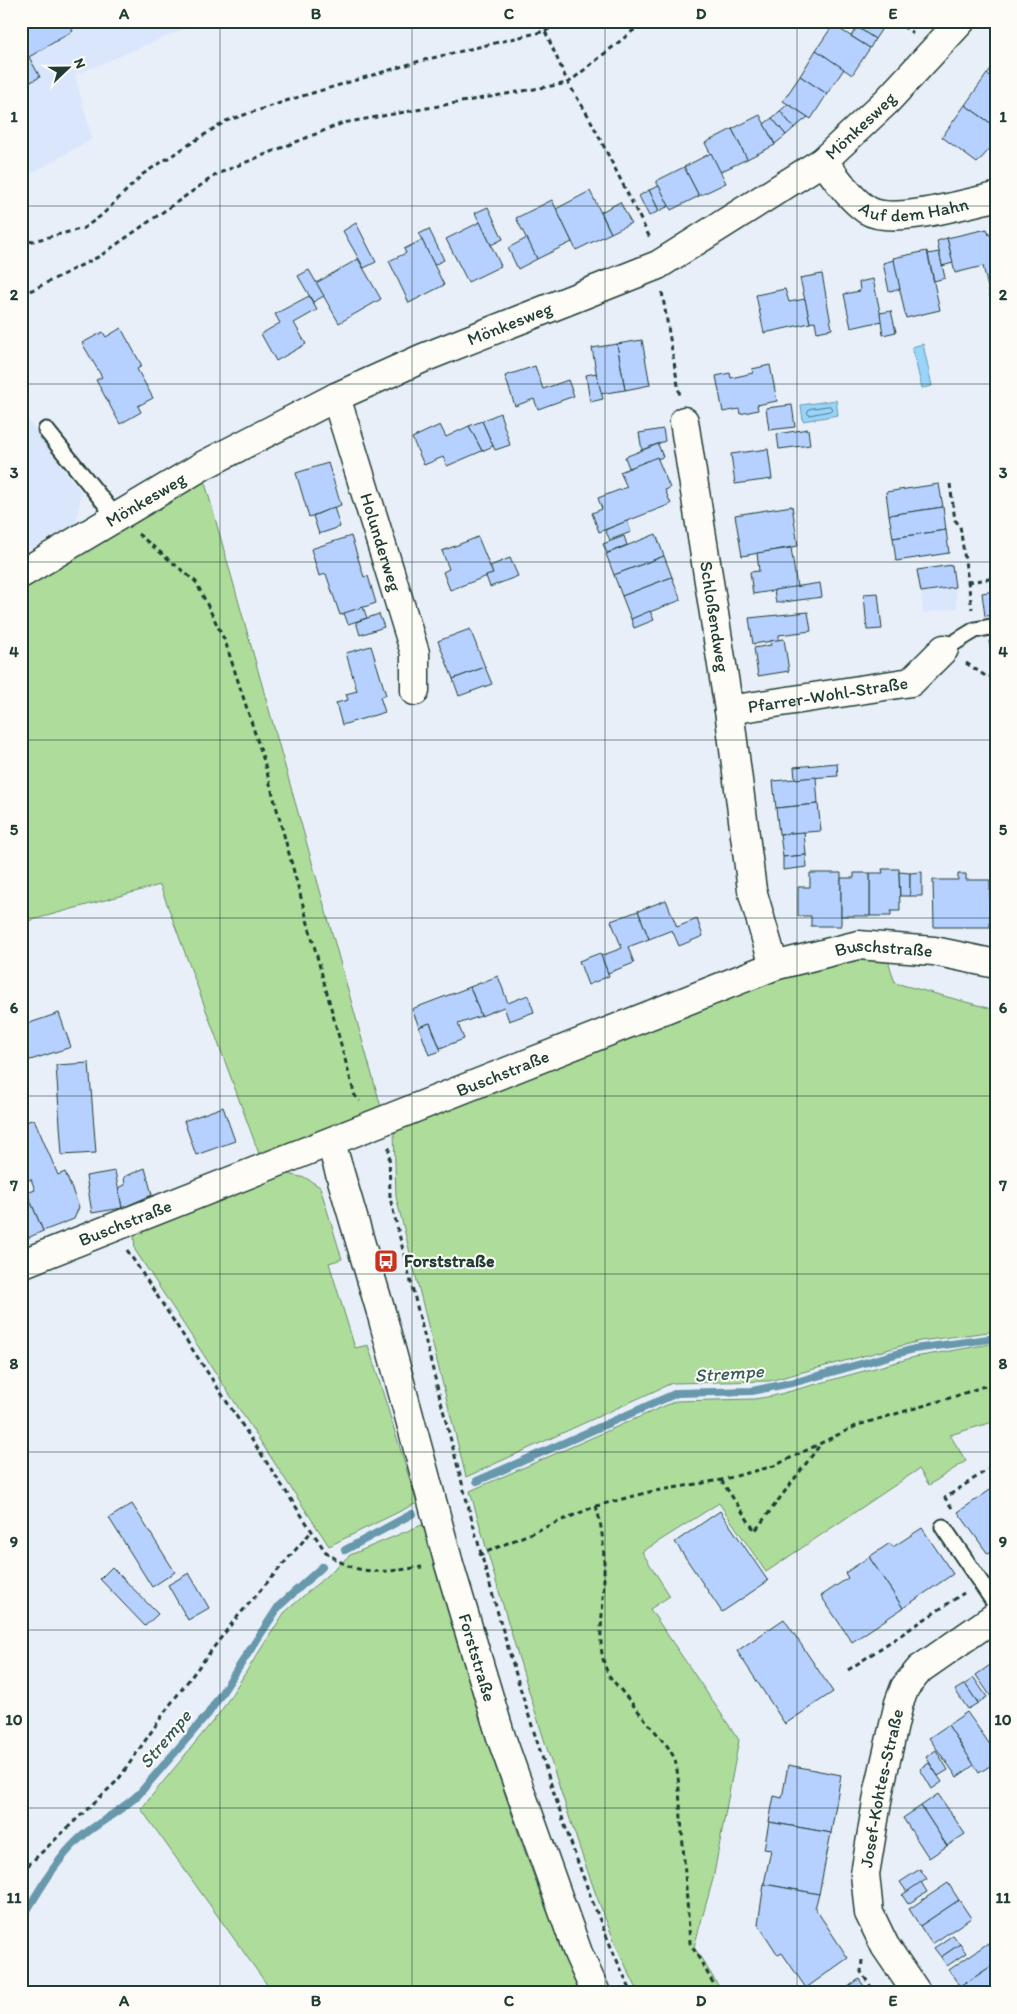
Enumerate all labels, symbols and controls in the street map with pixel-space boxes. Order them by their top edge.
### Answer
text: A [118,4,130,23]
text: B [311,4,322,23]
text: C [504,4,515,23]
text: D [696,4,707,23]
text: E [889,4,898,23]
north arrow [42,42,92,92]
text: N [70,56,89,71]
street label: Mönkesweg [820,87,901,164]
text: 1 [10,107,18,126]
text: 1 [999,107,1007,126]
street label: Auf dem Hahn [855,193,971,227]
text: 2 [10,285,19,304]
text: 2 [999,285,1008,304]
street label: Mönkesweg [464,297,556,350]
text: 3 [10,463,19,482]
text: 3 [999,463,1008,482]
street label: Mönkesweg [102,467,190,532]
street label: Holunderweg [355,490,407,595]
street label: Schloßendweg [695,560,734,674]
text: 4 [9,642,19,661]
text: 4 [998,642,1008,661]
street label: Pfarrer-Wohl-Straße [746,672,909,718]
text: 5 [10,820,19,839]
text: 5 [999,820,1008,839]
street label: Buschstraße [832,934,933,962]
text: 6 [10,998,19,1017]
text: 6 [999,998,1008,1017]
street label: Buschstraße [453,1045,552,1102]
text: 7 [9,1176,18,1195]
text: 7 [998,1176,1007,1195]
street label: Buschstraße [75,1194,175,1251]
bus stop icon: Forststraße [373,1248,399,1274]
place label: Forststraße [404,1250,495,1272]
text: 8 [10,1354,19,1373]
text: 8 [999,1354,1008,1373]
water label: Strempe [694,1359,765,1387]
text: 9 [10,1532,18,1551]
text: 9 [999,1532,1007,1551]
street label: Forststraße [454,1611,501,1704]
water label: Strempe [134,1704,197,1773]
street label: Josef-Kohtes-Straße [855,1707,908,1869]
text: 10 [5,1710,23,1729]
text: 10 [994,1710,1012,1729]
text: 11 [7,1888,22,1907]
text: 11 [996,1888,1011,1907]
text: A [118,1991,130,2010]
text: B [311,1991,322,2010]
text: C [504,1991,515,2010]
text: D [696,1991,707,2010]
text: E [889,1991,898,2010]

